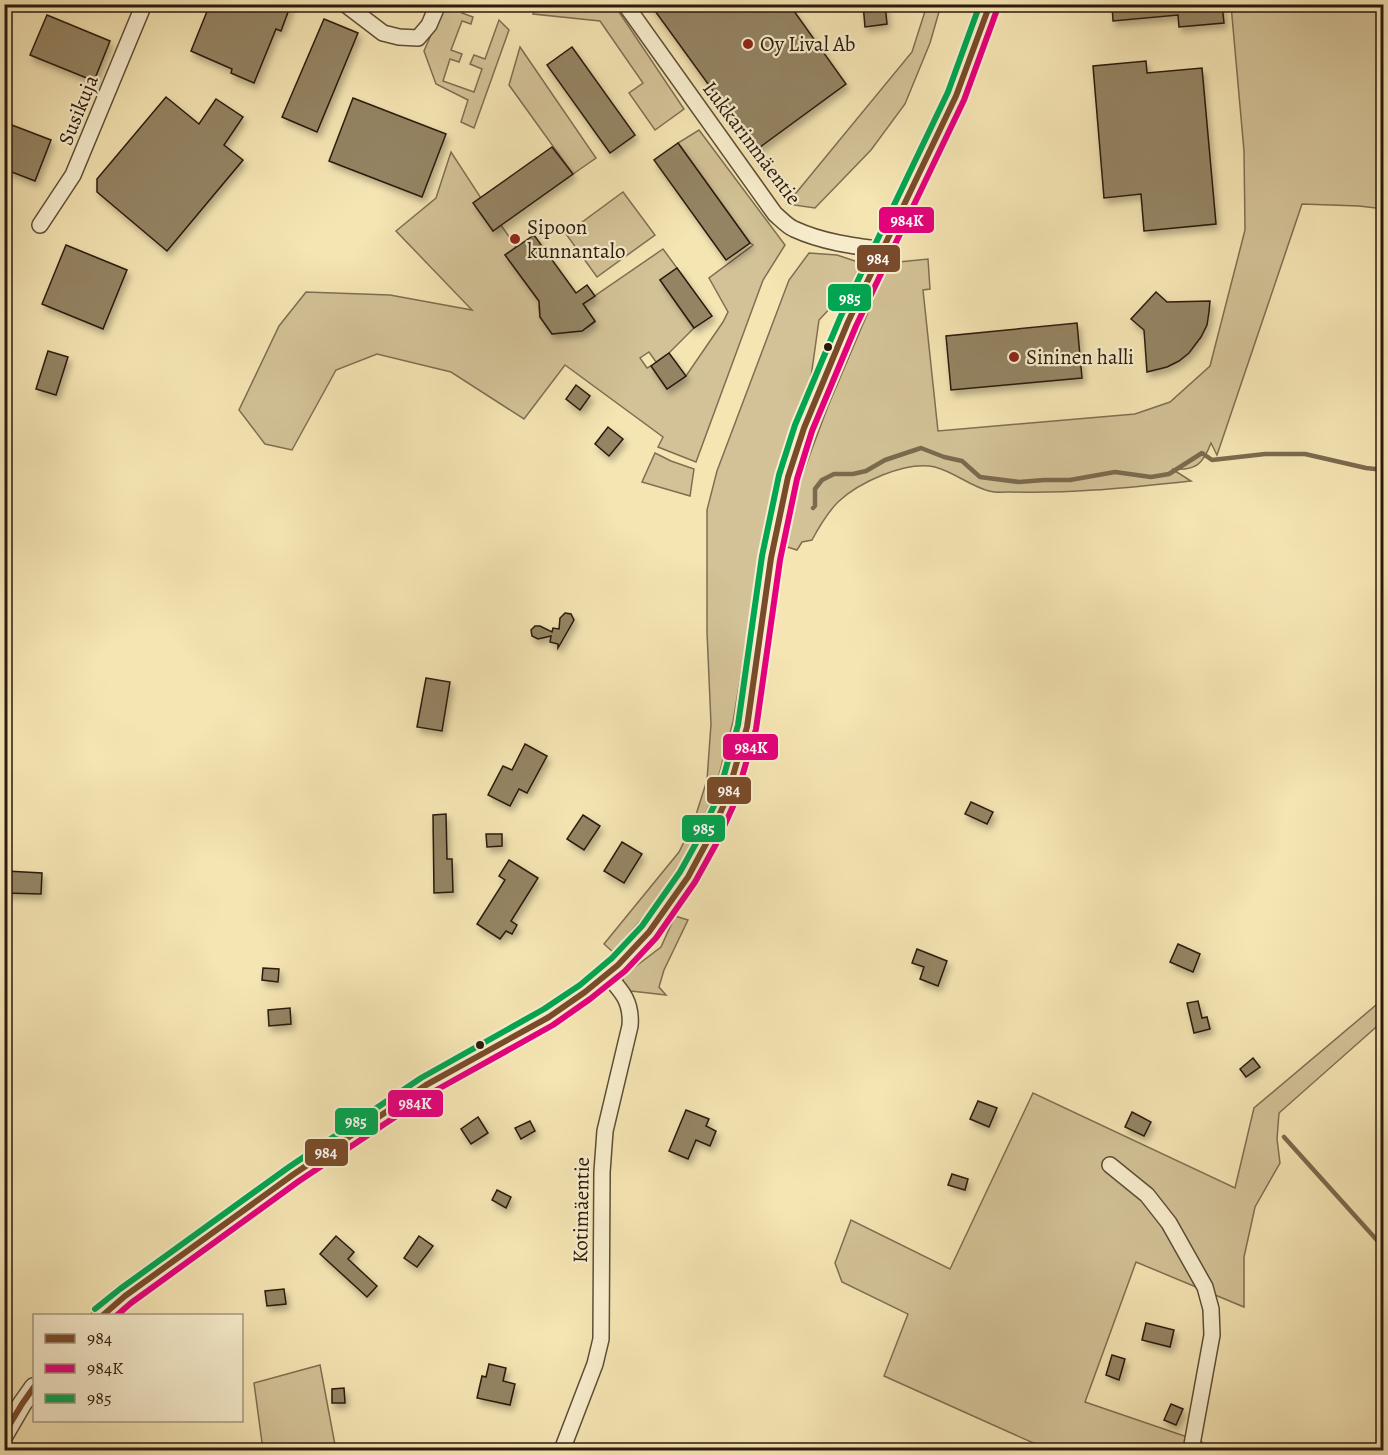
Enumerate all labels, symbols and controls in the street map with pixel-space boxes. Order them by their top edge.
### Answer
place label: Oy Lival Ab [760,30,855,58]
marker: Oy Lival Ab [741,37,755,51]
street label: Susikuja [51,70,105,149]
street label: Lukkarinmäentie [696,75,808,211]
line badge: 984K [878,206,935,234]
text: 984K [890,210,924,232]
place label: Sipoon kunnantalo [527,213,625,265]
marker: Sipoon kunnantalo [508,232,522,246]
line badge: 984 [856,244,901,273]
text: 984 [867,248,890,270]
line badge: 985 [827,283,872,312]
text: 985 [839,288,861,310]
unlabelled marker [822,341,834,353]
place label: Sininen halli [1026,343,1134,371]
marker: Sininen halli [1007,350,1021,364]
line badge: 984K [722,733,779,761]
text: 984K [734,737,768,759]
line badge: 984 [706,776,752,805]
text: 984 [718,780,741,802]
line badge: 985 [681,814,726,843]
text: 985 [693,818,715,840]
unlabelled marker [474,1039,486,1051]
line badge: 984K [387,1089,444,1118]
text: 984K [398,1093,432,1115]
line badge: 985 [334,1107,379,1136]
text: 985 [345,1111,367,1133]
line badge: 984 [304,1138,349,1167]
text: 984 [315,1142,338,1164]
street label: Kotimäentie [566,1157,596,1263]
legend [33,1314,243,1422]
text: 984 [87,1326,112,1350]
text: 984K [87,1356,124,1380]
text: 985 [87,1386,112,1410]

